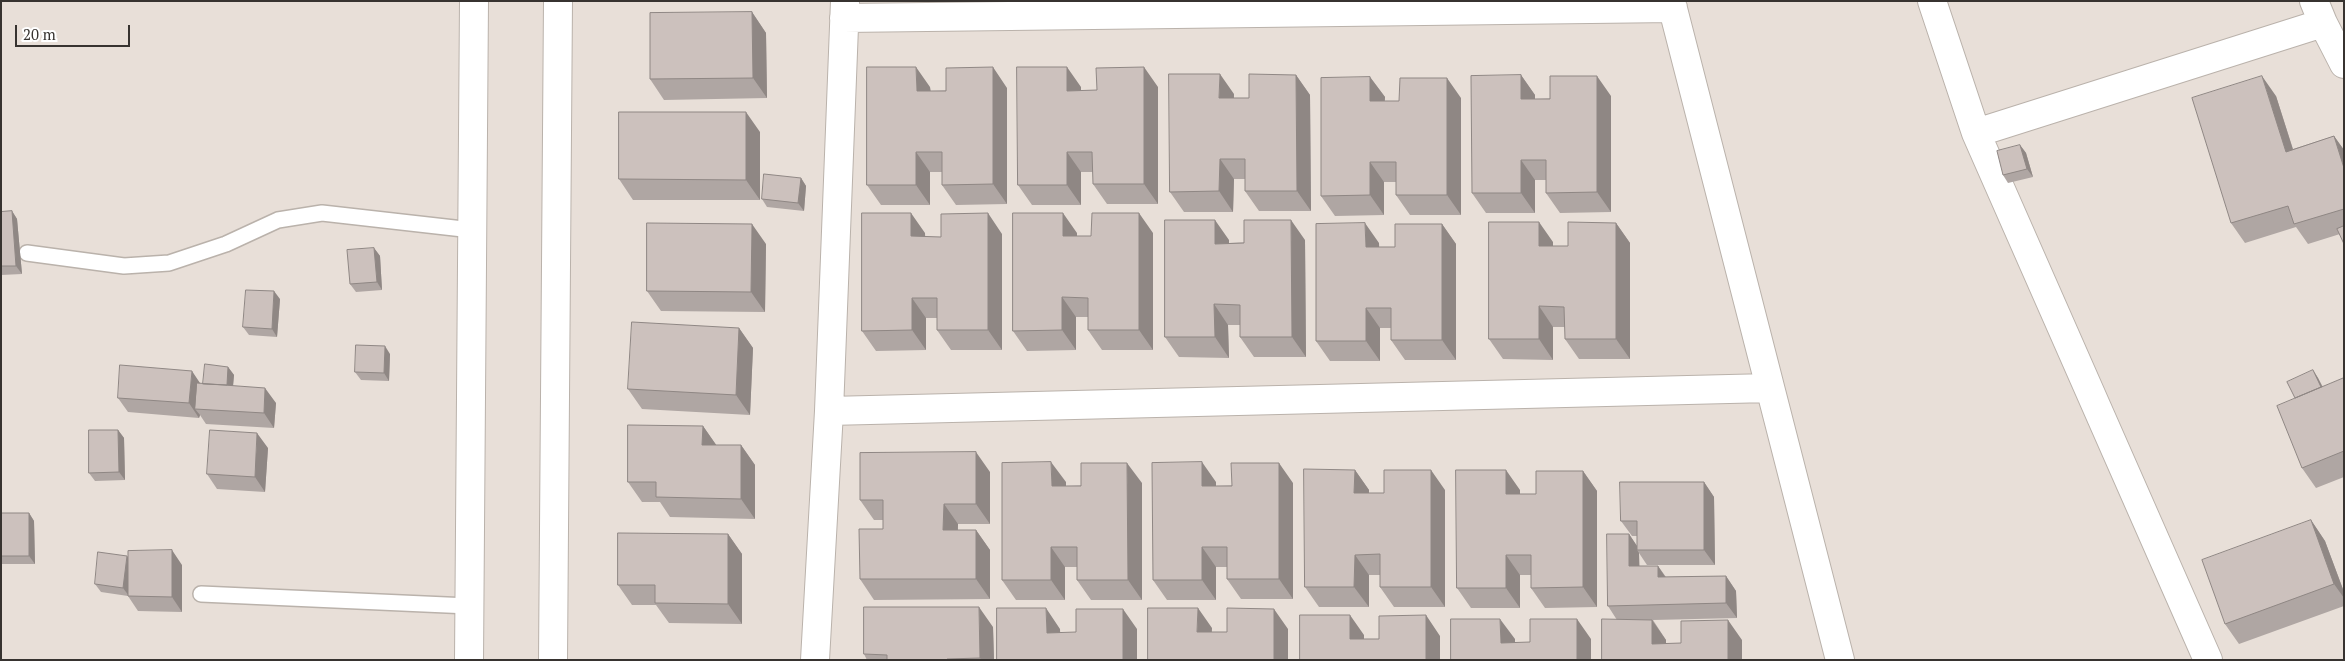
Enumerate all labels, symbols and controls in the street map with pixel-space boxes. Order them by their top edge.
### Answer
scale bar [18,15,132,47]
text: 20 m [23,24,56,44]

